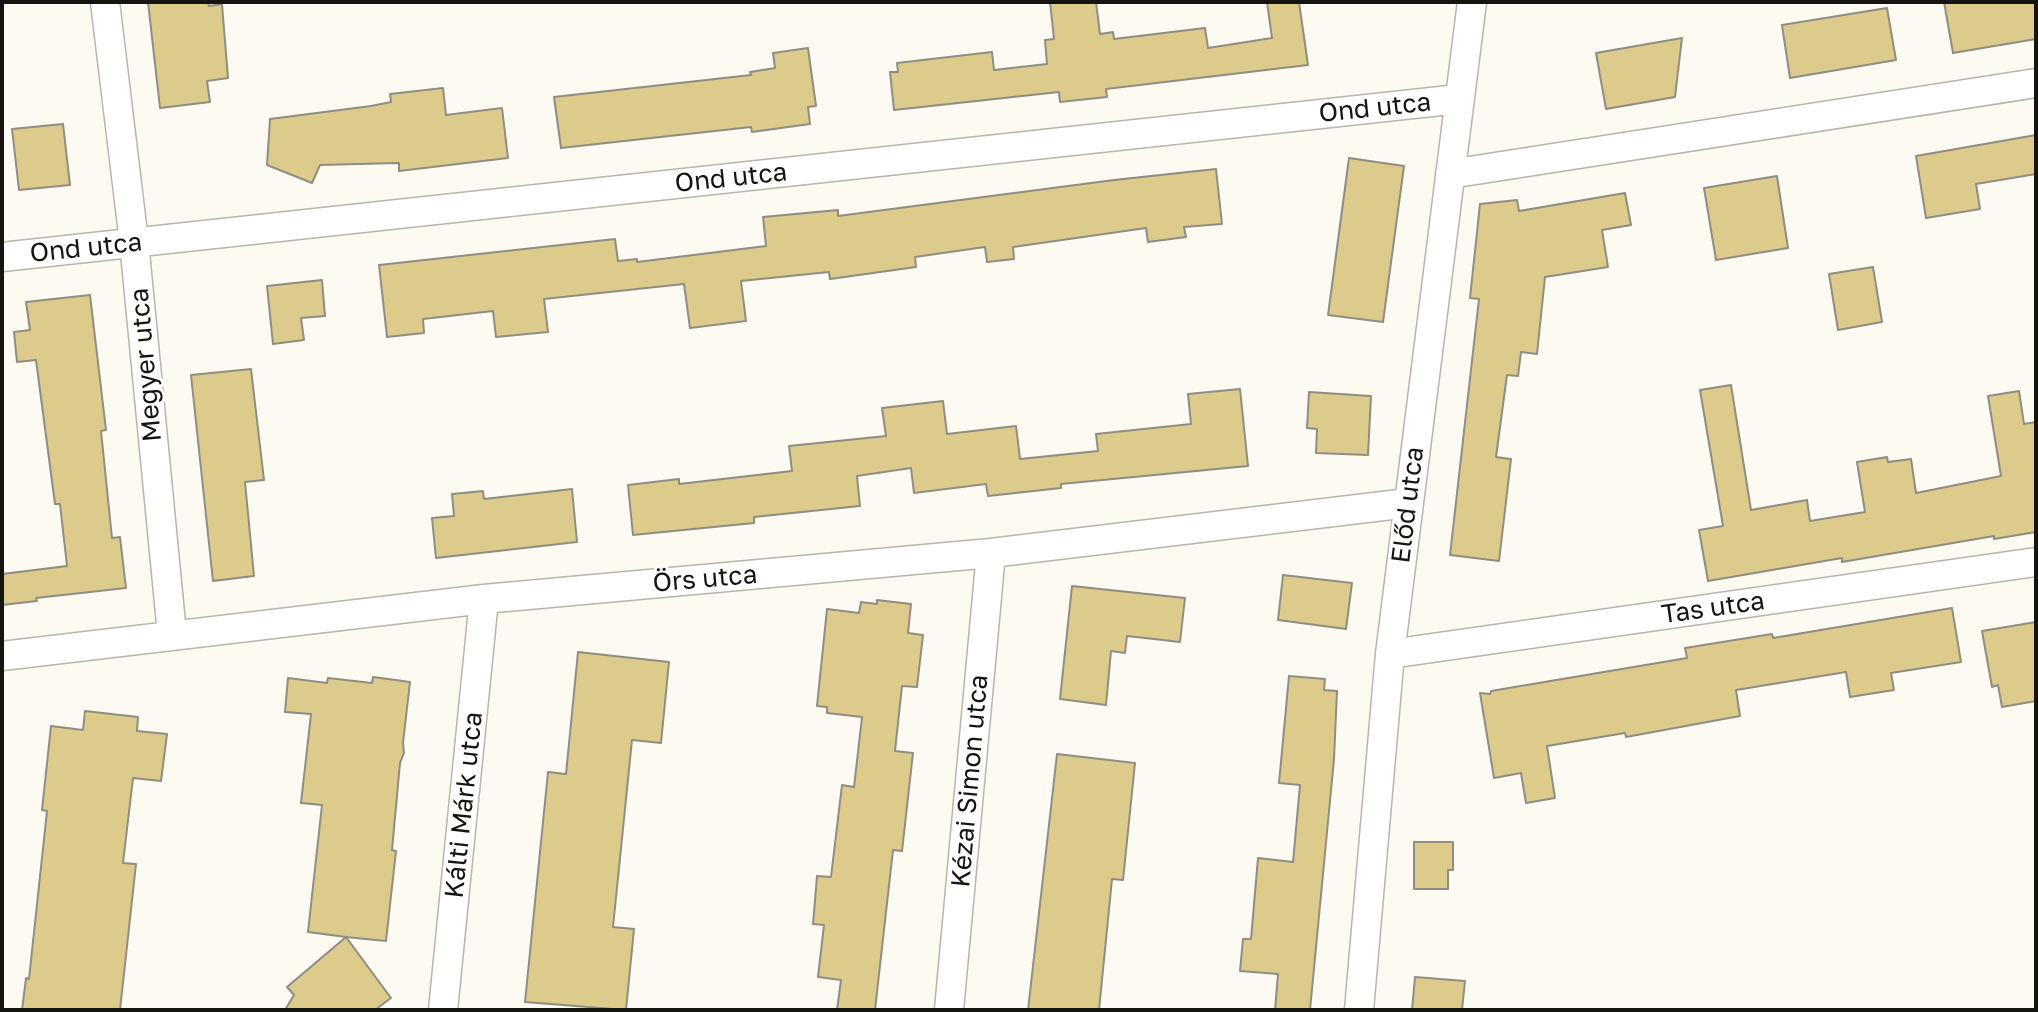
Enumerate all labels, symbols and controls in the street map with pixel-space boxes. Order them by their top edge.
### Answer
street label: Ond utca [1317,87,1433,129]
street label: Ond utca [673,157,789,199]
street label: Ond utca [28,227,144,269]
street label: Megyer utca [124,287,168,443]
street label: Előd utca [1385,445,1431,565]
street label: Örs utca [652,559,758,599]
street label: Tas utca [1659,585,1767,631]
street label: Kézai Simon utca [945,673,995,889]
street label: Kálti Márk utca [439,710,489,900]

